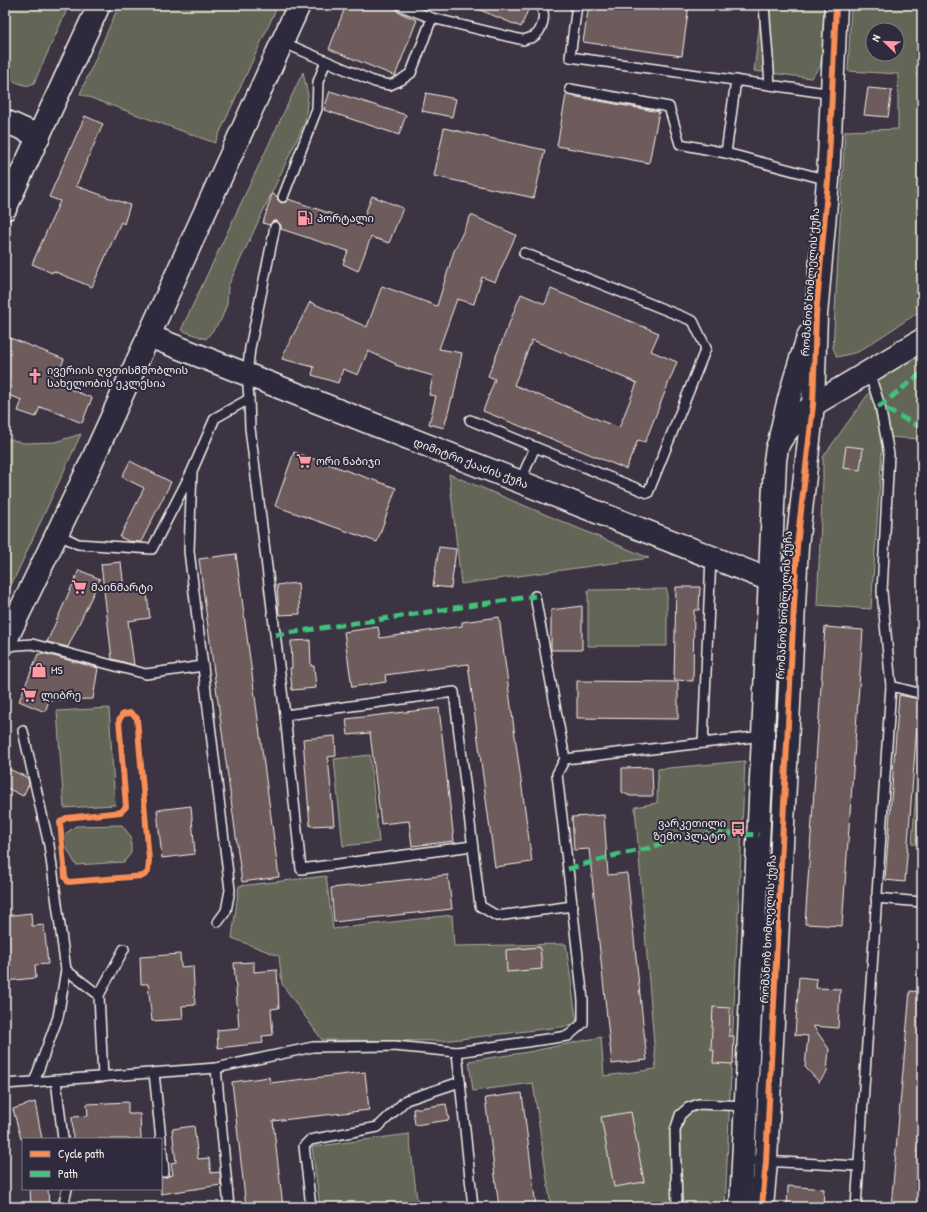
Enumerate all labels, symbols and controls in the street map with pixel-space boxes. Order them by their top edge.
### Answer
north arrow [865,22,905,62]
text: N [868,33,883,44]
street label: რომანოზ ხომლელის ქუჩა [798,207,822,357]
fuel station icon: პორტალი [296,209,314,227]
place label: პორტალი [317,211,374,225]
place label: ივერიის ღვთისმშობლის სახელობის ეკლესია [47,363,188,390]
church icon: ივერიის ღვთისმშობლის სახელობის ეკლესია [26,367,44,385]
street label: დიმიტრი ქააძის ქუჩა [412,435,530,491]
supermarket icon: ორი ნაბიჯი [295,452,313,470]
place label: ორი ნაბიჯი [316,454,381,468]
street label: რომანოზ ხომლელის ქუჩა [773,530,795,680]
supermarket icon: მაინმარტი [70,578,88,596]
place label: მაინმარტი [91,580,153,594]
shop icon: MS [30,661,48,679]
place label: MS [51,663,63,677]
supermarket icon: ლიბრე [20,686,38,704]
place label: ლიბრე [41,688,81,702]
place label: ვარკეთილი ზემო პლატო [653,816,726,843]
bus stop icon: ვარკეთილი ზემო პლატო [729,820,747,838]
street label: რომანოზ ხომლელის ქუჩა [757,854,779,1004]
legend [22,1138,162,1190]
text: Cycle path [58,1145,104,1162]
text: Path [58,1165,78,1182]

